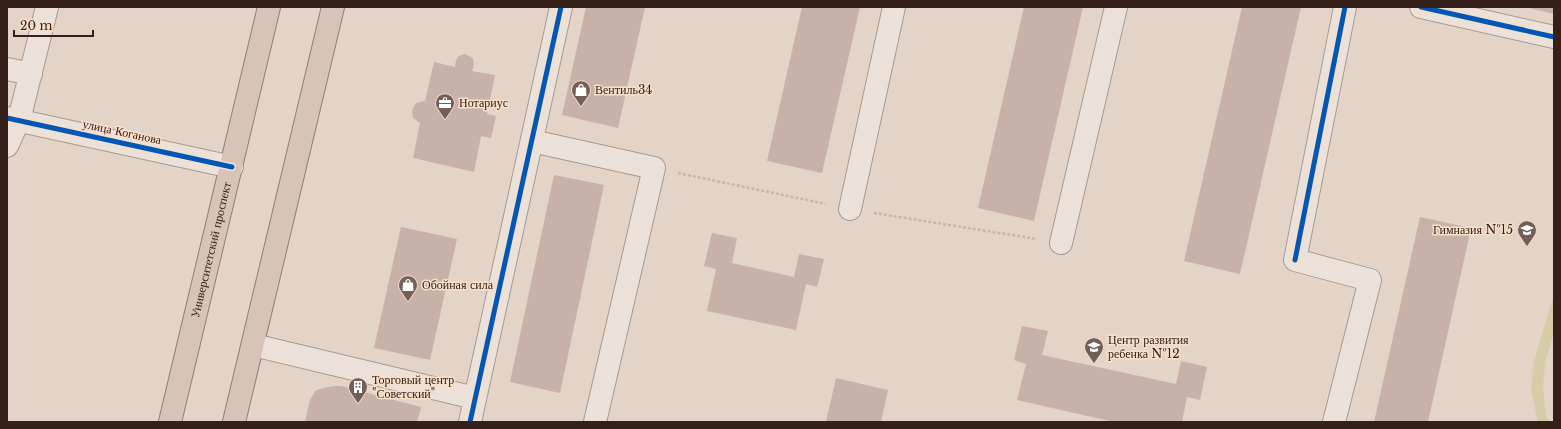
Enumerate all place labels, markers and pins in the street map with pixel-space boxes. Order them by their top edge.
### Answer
shop icon: Вентиль34 [570,79,592,107]
place label: Вентиль34 [595,82,652,97]
office icon: Нотариус [434,92,456,120]
place label: Нотариус [459,95,508,110]
school or university icon: Гимназия №15 [1516,219,1538,247]
place label: Гимназия №15 [1433,222,1513,237]
shop icon: Обойная сила [397,274,419,302]
place label: Обойная сила [422,277,494,292]
place label: Центр развития ребенка №12 [1108,332,1189,361]
school or university icon: Центр развития ребенка №12 [1083,336,1105,364]
place label: Торговый центр "Советский" [372,372,454,401]
building icon: Торговый центр "Советский" [347,376,369,404]

